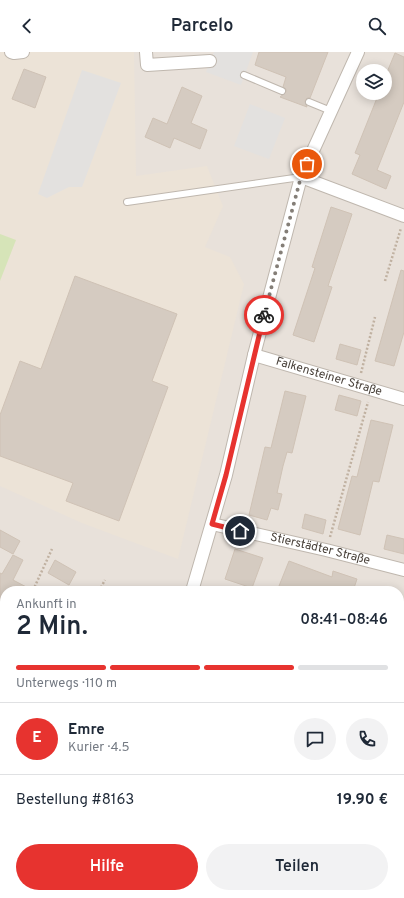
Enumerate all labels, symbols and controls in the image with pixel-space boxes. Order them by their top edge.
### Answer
icon: back [16,15,38,37]
text: Parcelo [171,15,233,38]
icon: search [366,15,388,37]
map controls [356,64,392,100]
button: layers [356,64,392,100]
pin [290,147,324,181]
icon: bag [296,153,318,175]
courier [244,295,284,335]
icon: bike [253,304,275,326]
street label: Falkensteiner Straße [274,354,384,400]
pin [223,514,257,548]
icon: home [229,520,251,542]
street label: Stierstädter Straße [269,530,372,569]
text: Ankunft in [16,597,77,613]
text: 2 Min. [16,611,88,644]
text: 08:41–08:46 [300,611,388,630]
text: Unterwegs · 110 m [16,676,117,692]
button: chat [294,718,336,760]
button: phone [346,718,388,760]
text: Emre [68,721,105,740]
text: E [32,729,42,748]
text: Kurier · 4.5 [68,740,130,756]
text: Bestellung #8163 [16,791,134,810]
text: 19.90 € [337,791,388,810]
button: Hilfe [16,844,198,890]
button: Teilen [206,844,388,890]

